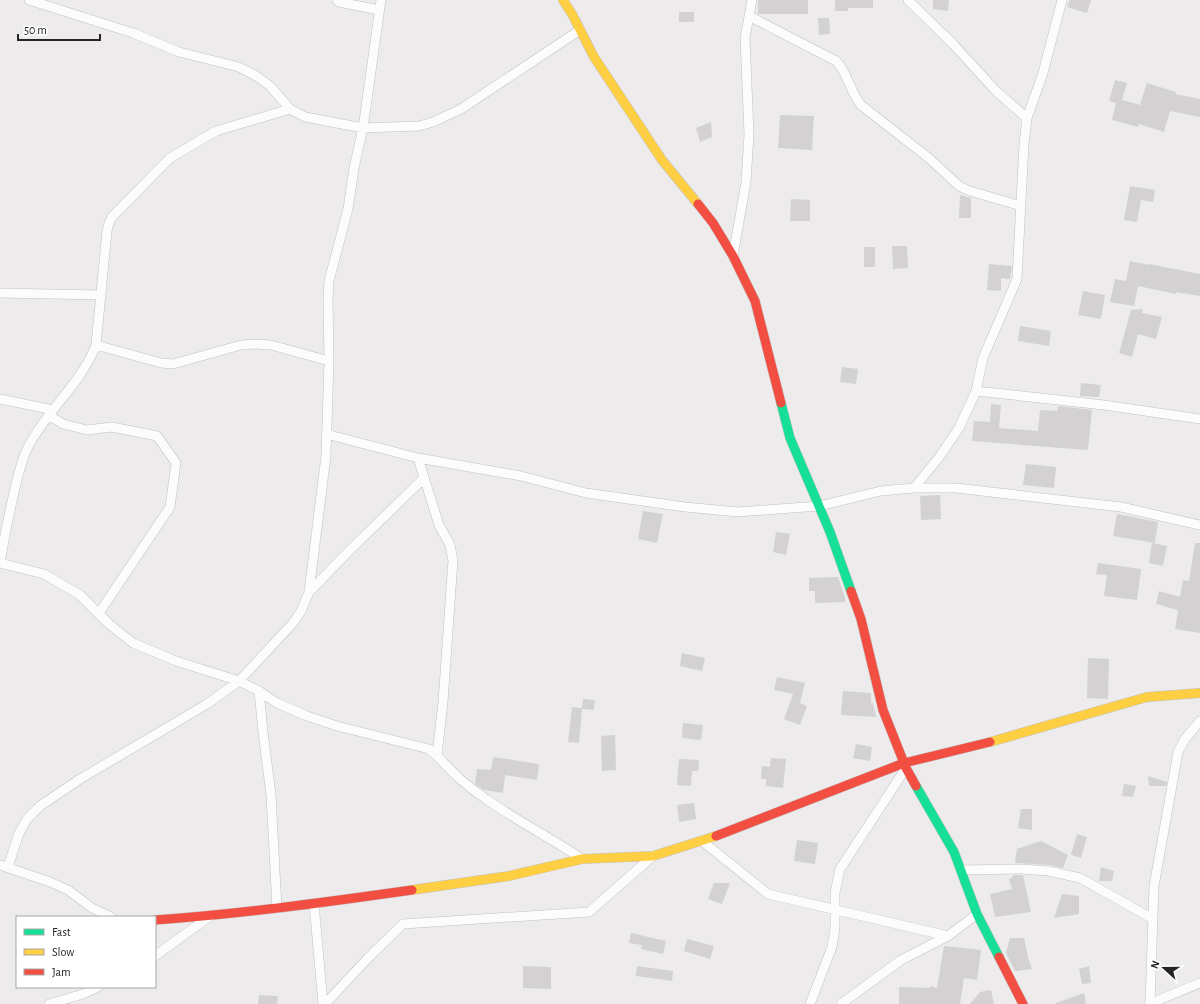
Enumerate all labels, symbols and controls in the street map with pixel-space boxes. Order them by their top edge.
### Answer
scale bar [18,16,100,42]
text: 50 m [24,24,47,36]
legend [16,916,156,988]
text: Fast [52,926,71,938]
text: Slow [52,946,74,958]
north arrow [1144,948,1184,988]
text: N [1149,959,1162,970]
text: Jam [52,966,71,978]

